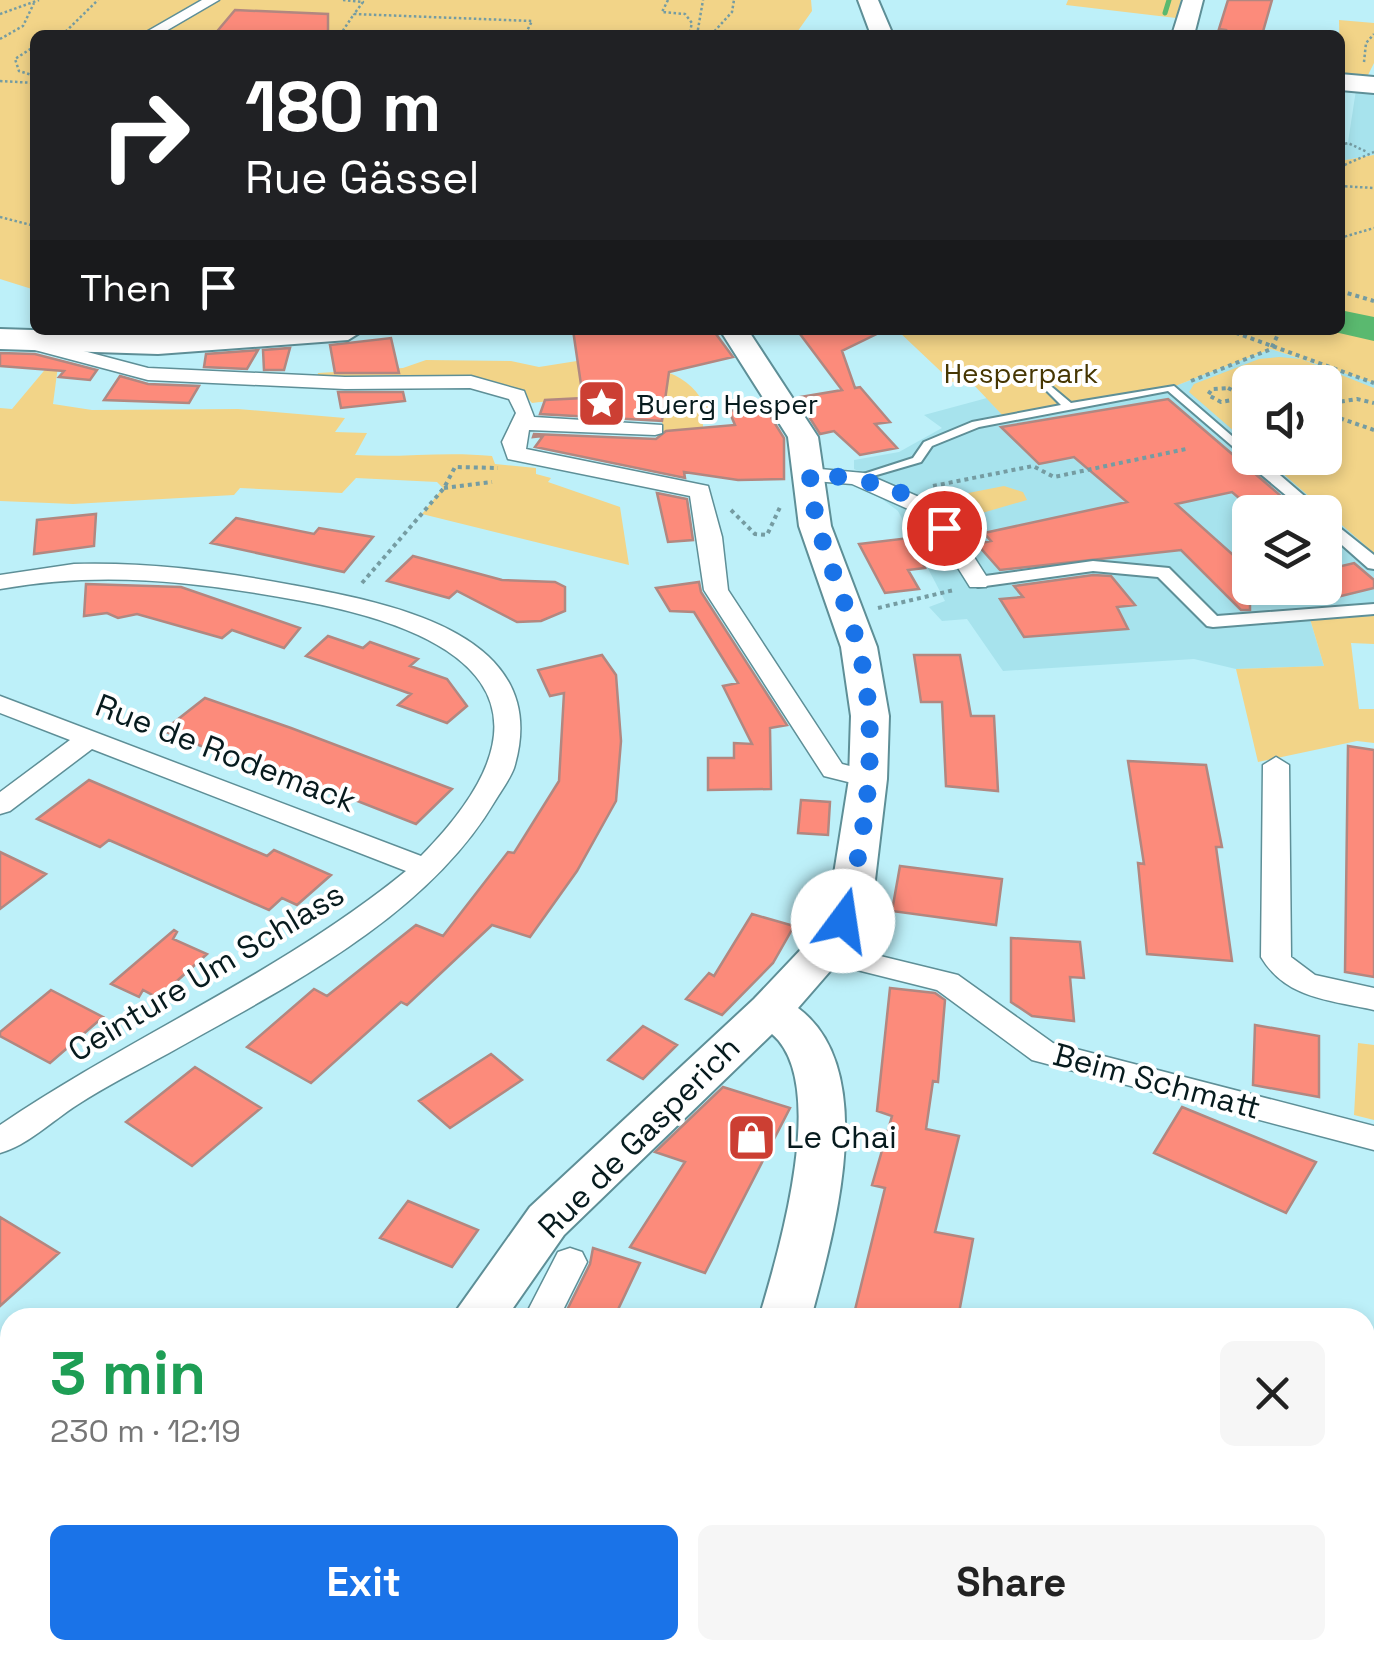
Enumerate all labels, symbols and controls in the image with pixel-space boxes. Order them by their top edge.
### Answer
text: 180 m [245,62,442,151]
icon: right [80,70,210,200]
text: Rue Gässel [245,149,480,206]
icon: arrive [191,260,246,315]
text: Then [80,264,171,312]
park label: Hesperpark [944,355,1098,391]
map controls [1232,365,1342,605]
button: sound [1232,365,1342,475]
place icon: Buerg Hesper [575,378,627,430]
place label: Buerg Hesper [636,386,818,422]
pin [902,486,987,571]
button: layers [1232,495,1342,605]
icon: arrive [917,501,972,556]
street label: Rue de Rodemack [90,685,362,821]
position arrow [791,869,895,973]
street label: Ceinture Um Schlass [61,874,351,1070]
street label: Rue de Gasperich [530,1028,748,1246]
street label: Beim Schmatt [1049,1034,1265,1128]
shop icon: Le Chai [725,1111,777,1163]
place label: Le Chai [786,1117,897,1157]
text: 3 min [50,1335,206,1412]
button: close [1220,1341,1325,1446]
text: 230 m · 12:19 [50,1411,241,1451]
button: Exit [50,1525,678,1640]
button: Share [698,1525,1325,1640]

